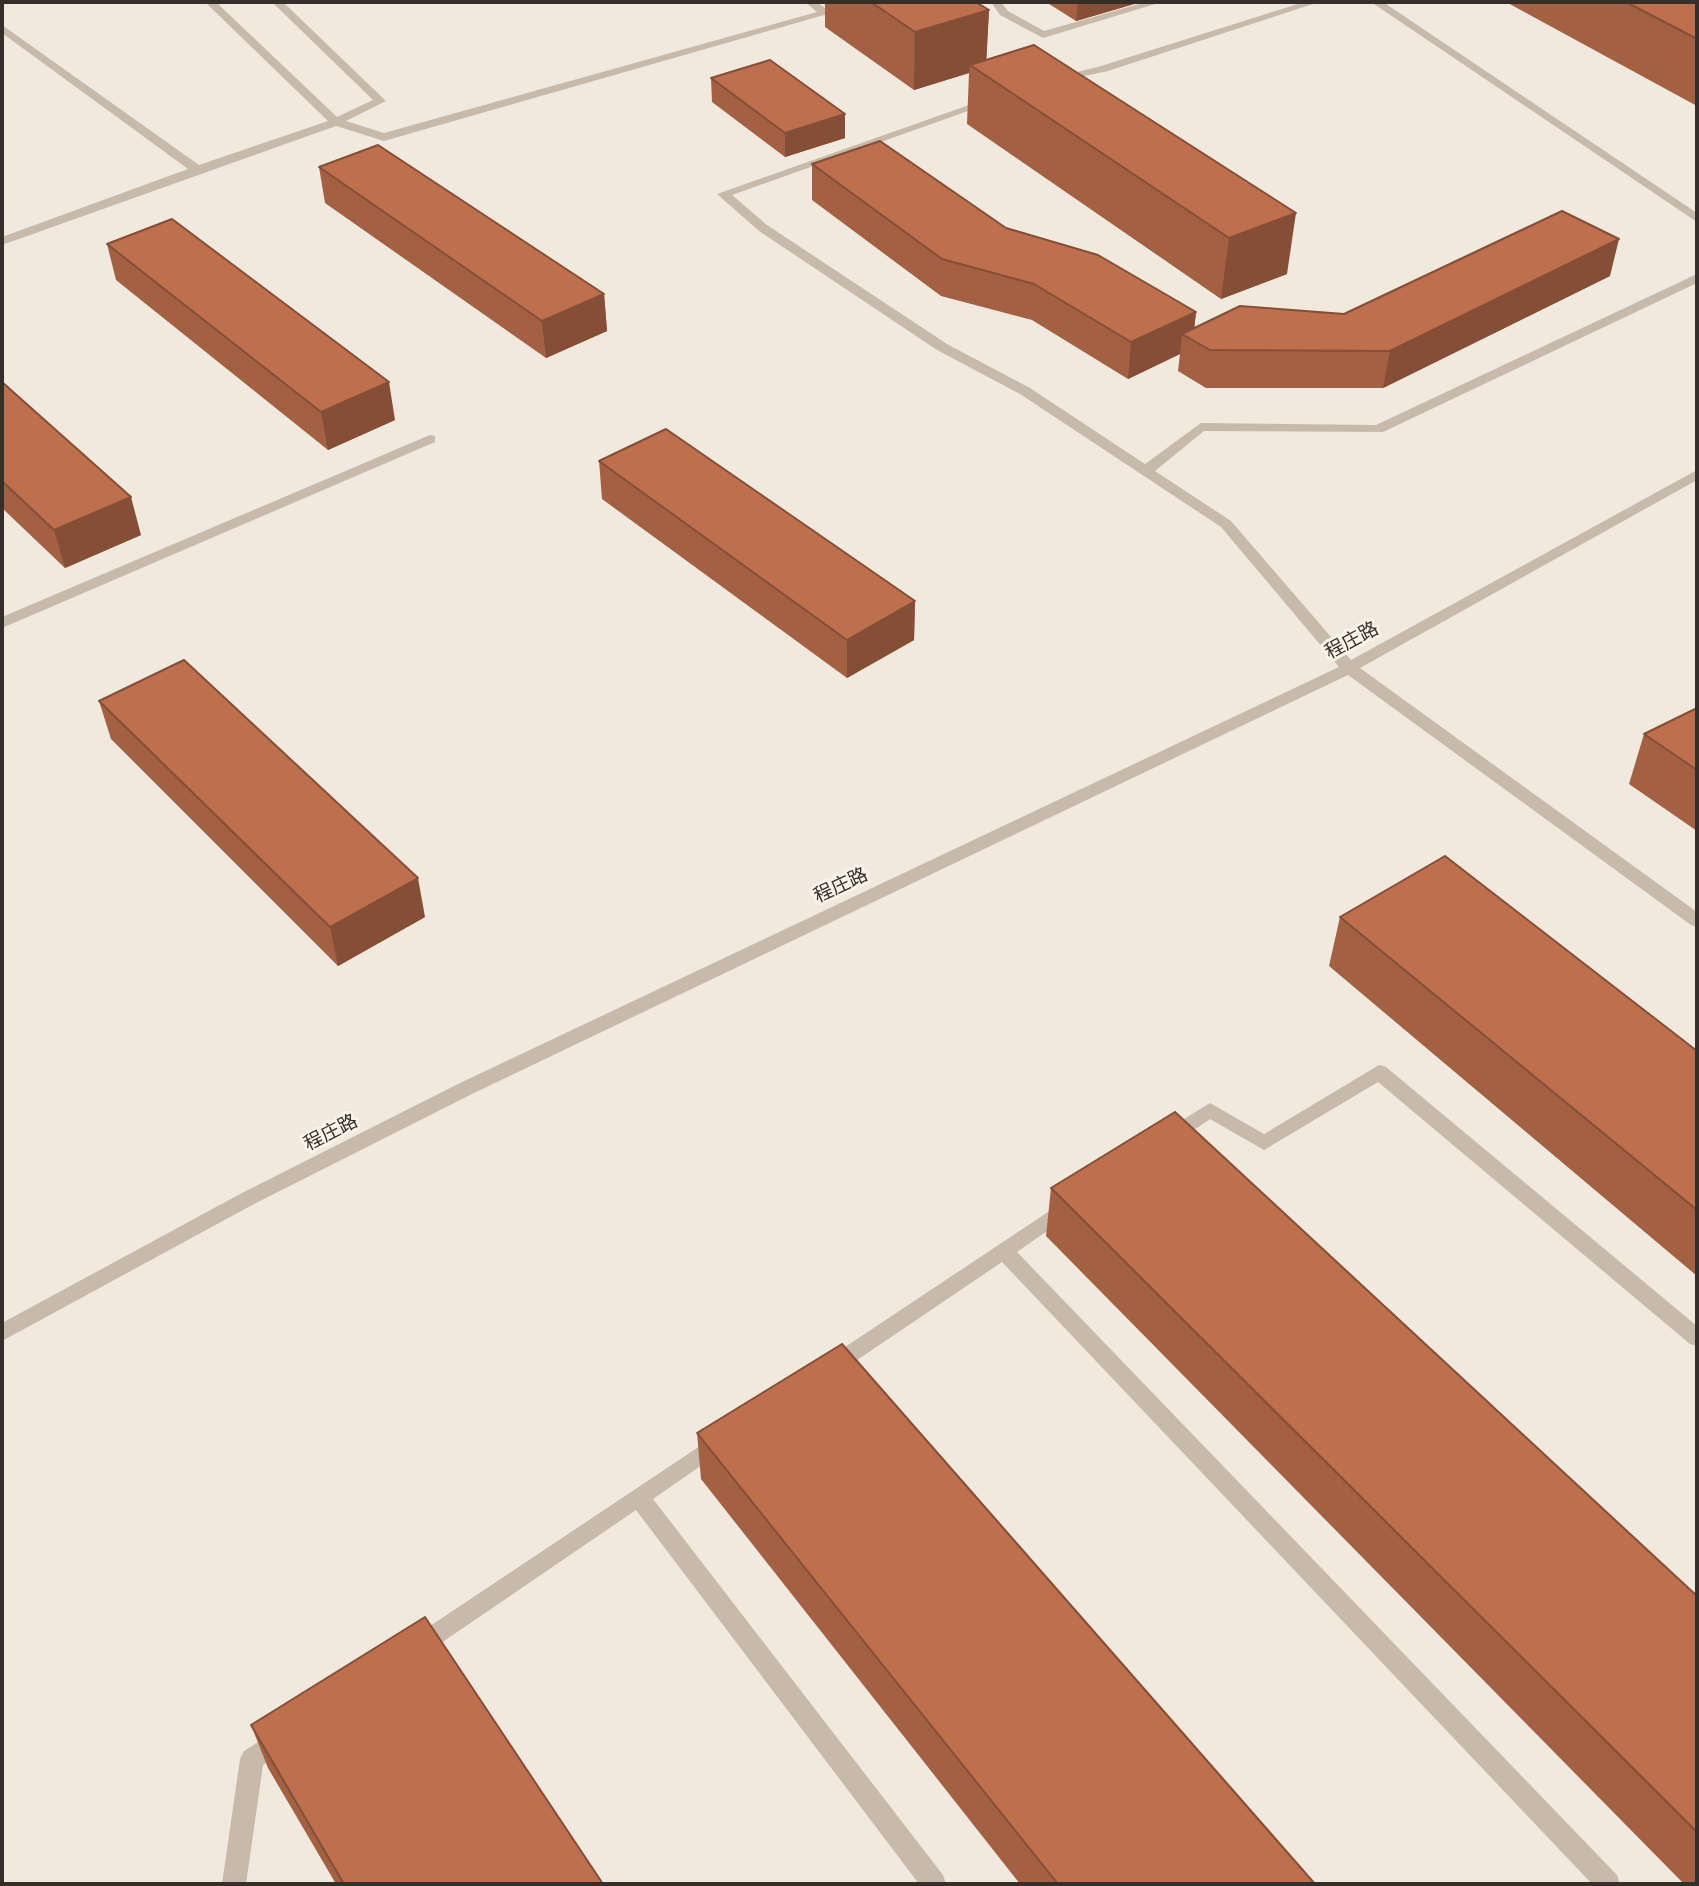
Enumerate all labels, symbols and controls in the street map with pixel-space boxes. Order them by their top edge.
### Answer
street label: 程庄路 [1321,618,1383,664]
street label: 程庄路 [810,864,872,908]
street label: 程庄路 [300,1110,362,1156]

